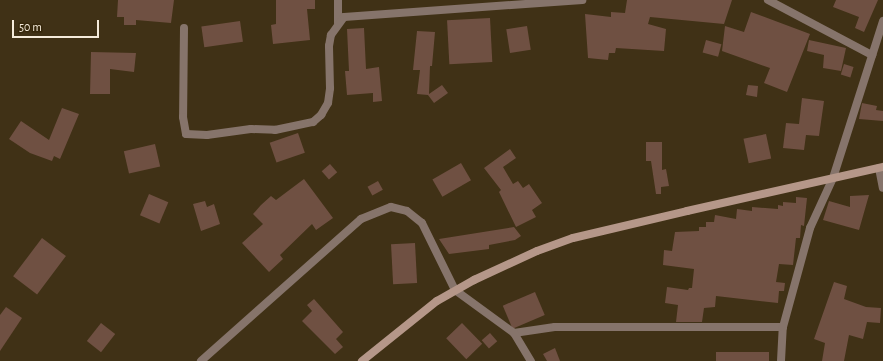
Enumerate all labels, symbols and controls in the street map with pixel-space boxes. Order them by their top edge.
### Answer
scale bar [14,12,101,38]
text: 50 m [19,21,42,33]

